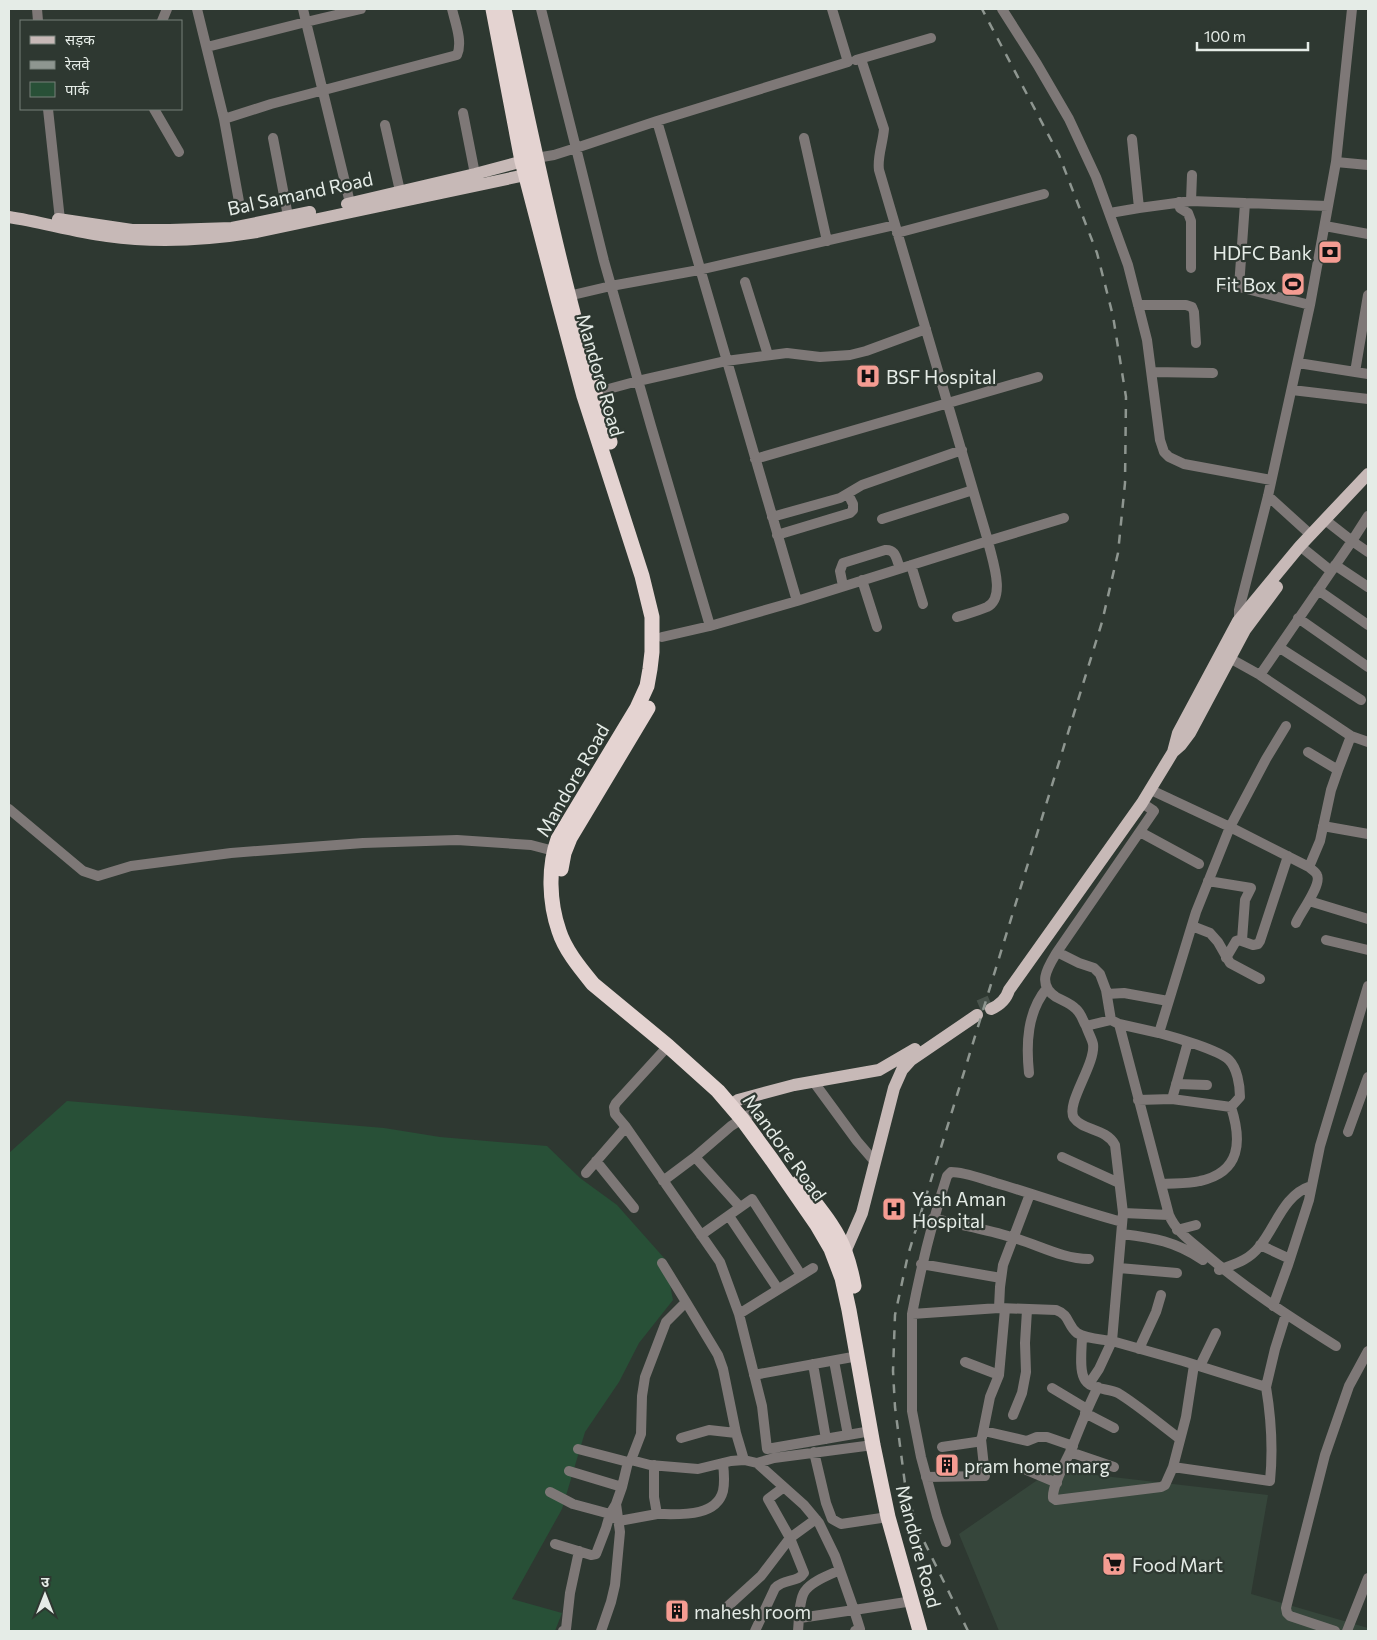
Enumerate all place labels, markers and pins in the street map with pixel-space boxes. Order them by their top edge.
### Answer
bank icon: HDFC Bank [1317,239,1343,265]
place label: HDFC Bank [1213,241,1312,264]
sports icon: Fit Box [1280,271,1306,297]
place label: Fit Box [1215,273,1276,296]
hospital icon: BSF Hospital [855,363,881,389]
place label: BSF Hospital [886,365,997,388]
place label: Yash Aman Hospital [912,1187,1006,1232]
hospital icon: Yash Aman Hospital [881,1196,907,1222]
building icon: pram home marg [934,1452,960,1478]
place label: pram home marg [964,1454,1110,1477]
supermarket icon: Food Mart [1101,1551,1127,1577]
place label: Food Mart [1132,1553,1223,1576]
building icon: mahesh room [664,1598,690,1624]
place label: mahesh room [694,1600,811,1623]

